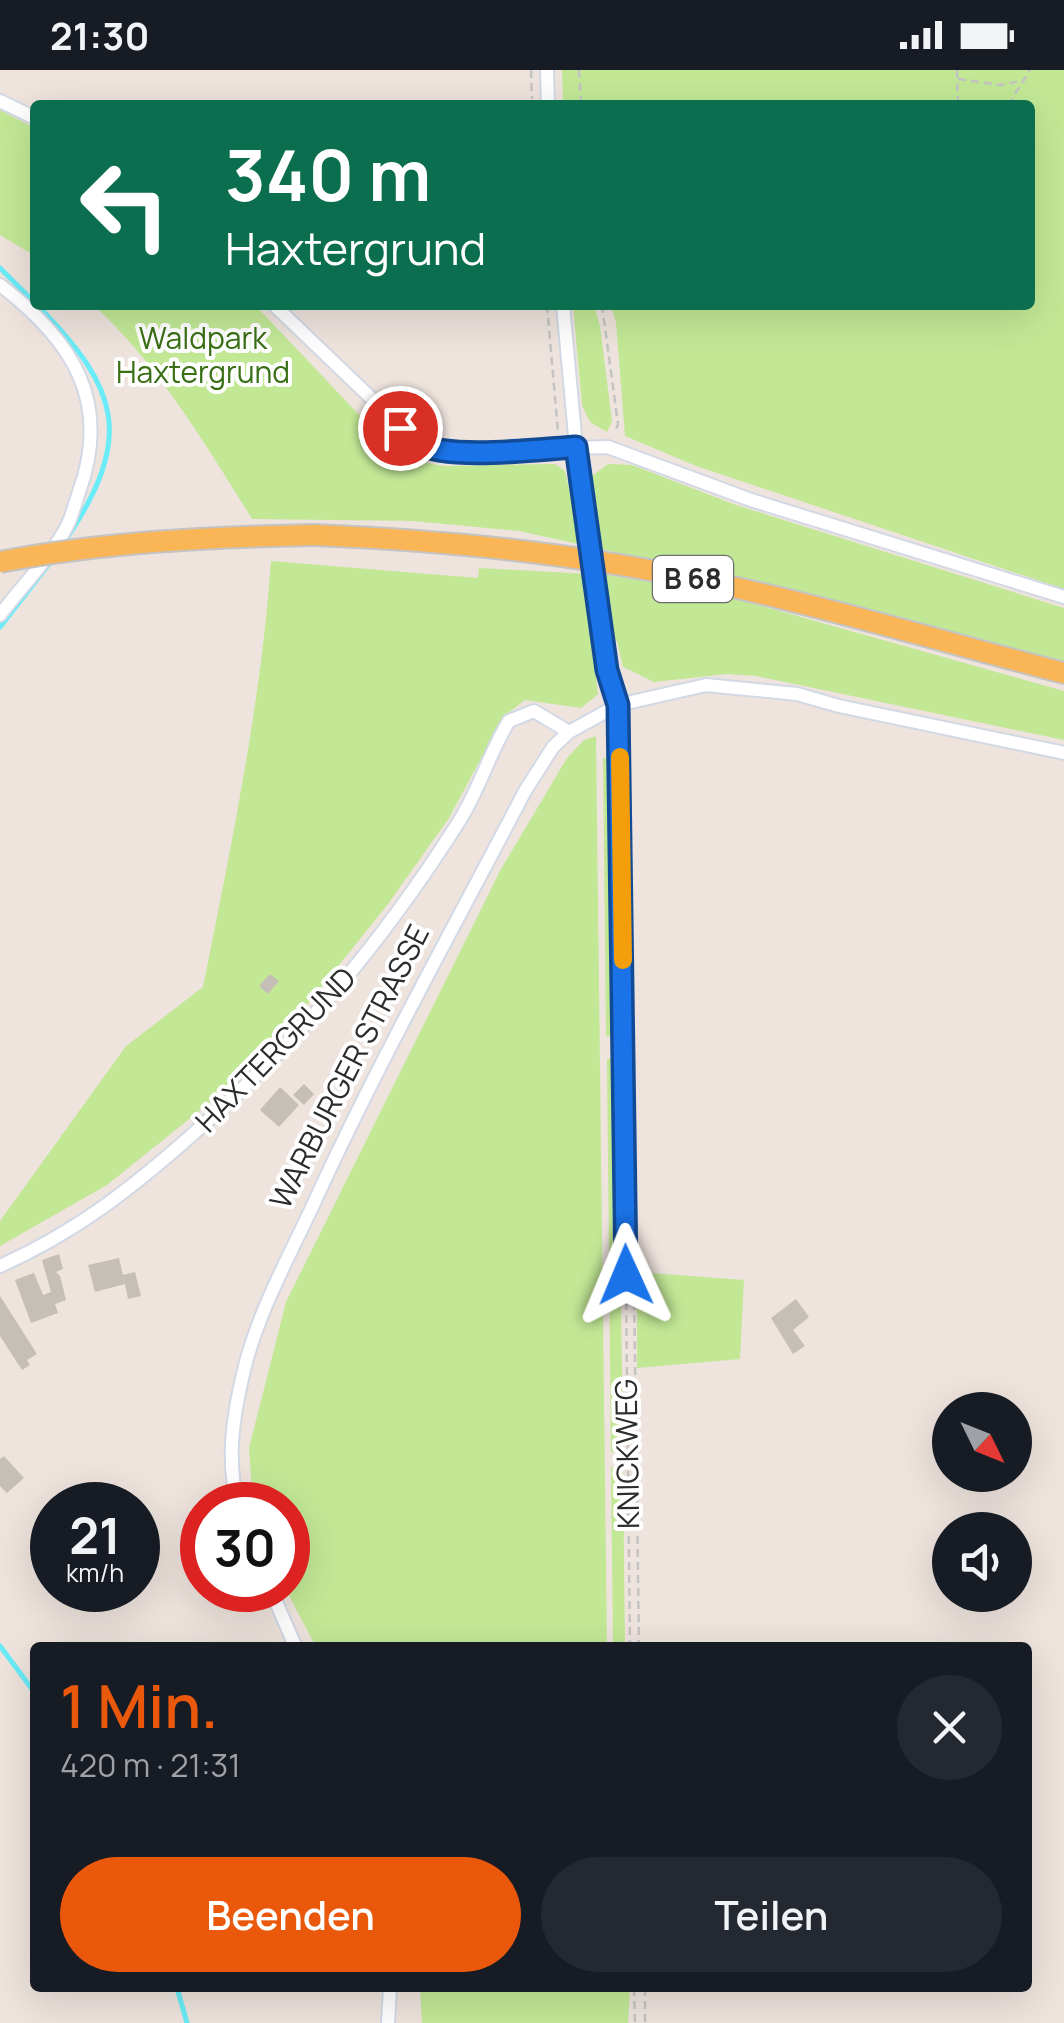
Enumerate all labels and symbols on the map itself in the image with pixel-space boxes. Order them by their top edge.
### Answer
park label: Waldpark Haxtergrund [116,317,290,392]
pin [358,386,443,471]
road number: B 68 [653,556,733,602]
street label: WARBURGER STRASSE [259,917,438,1215]
street label: HAXTERGRUND [186,958,364,1140]
position arrow [574,1223,678,1327]
street label: KNICKWEG [605,1379,648,1529]
north arrow [932,1392,1032,1492]
speed limit sign: 30 [180,1482,310,1612]

